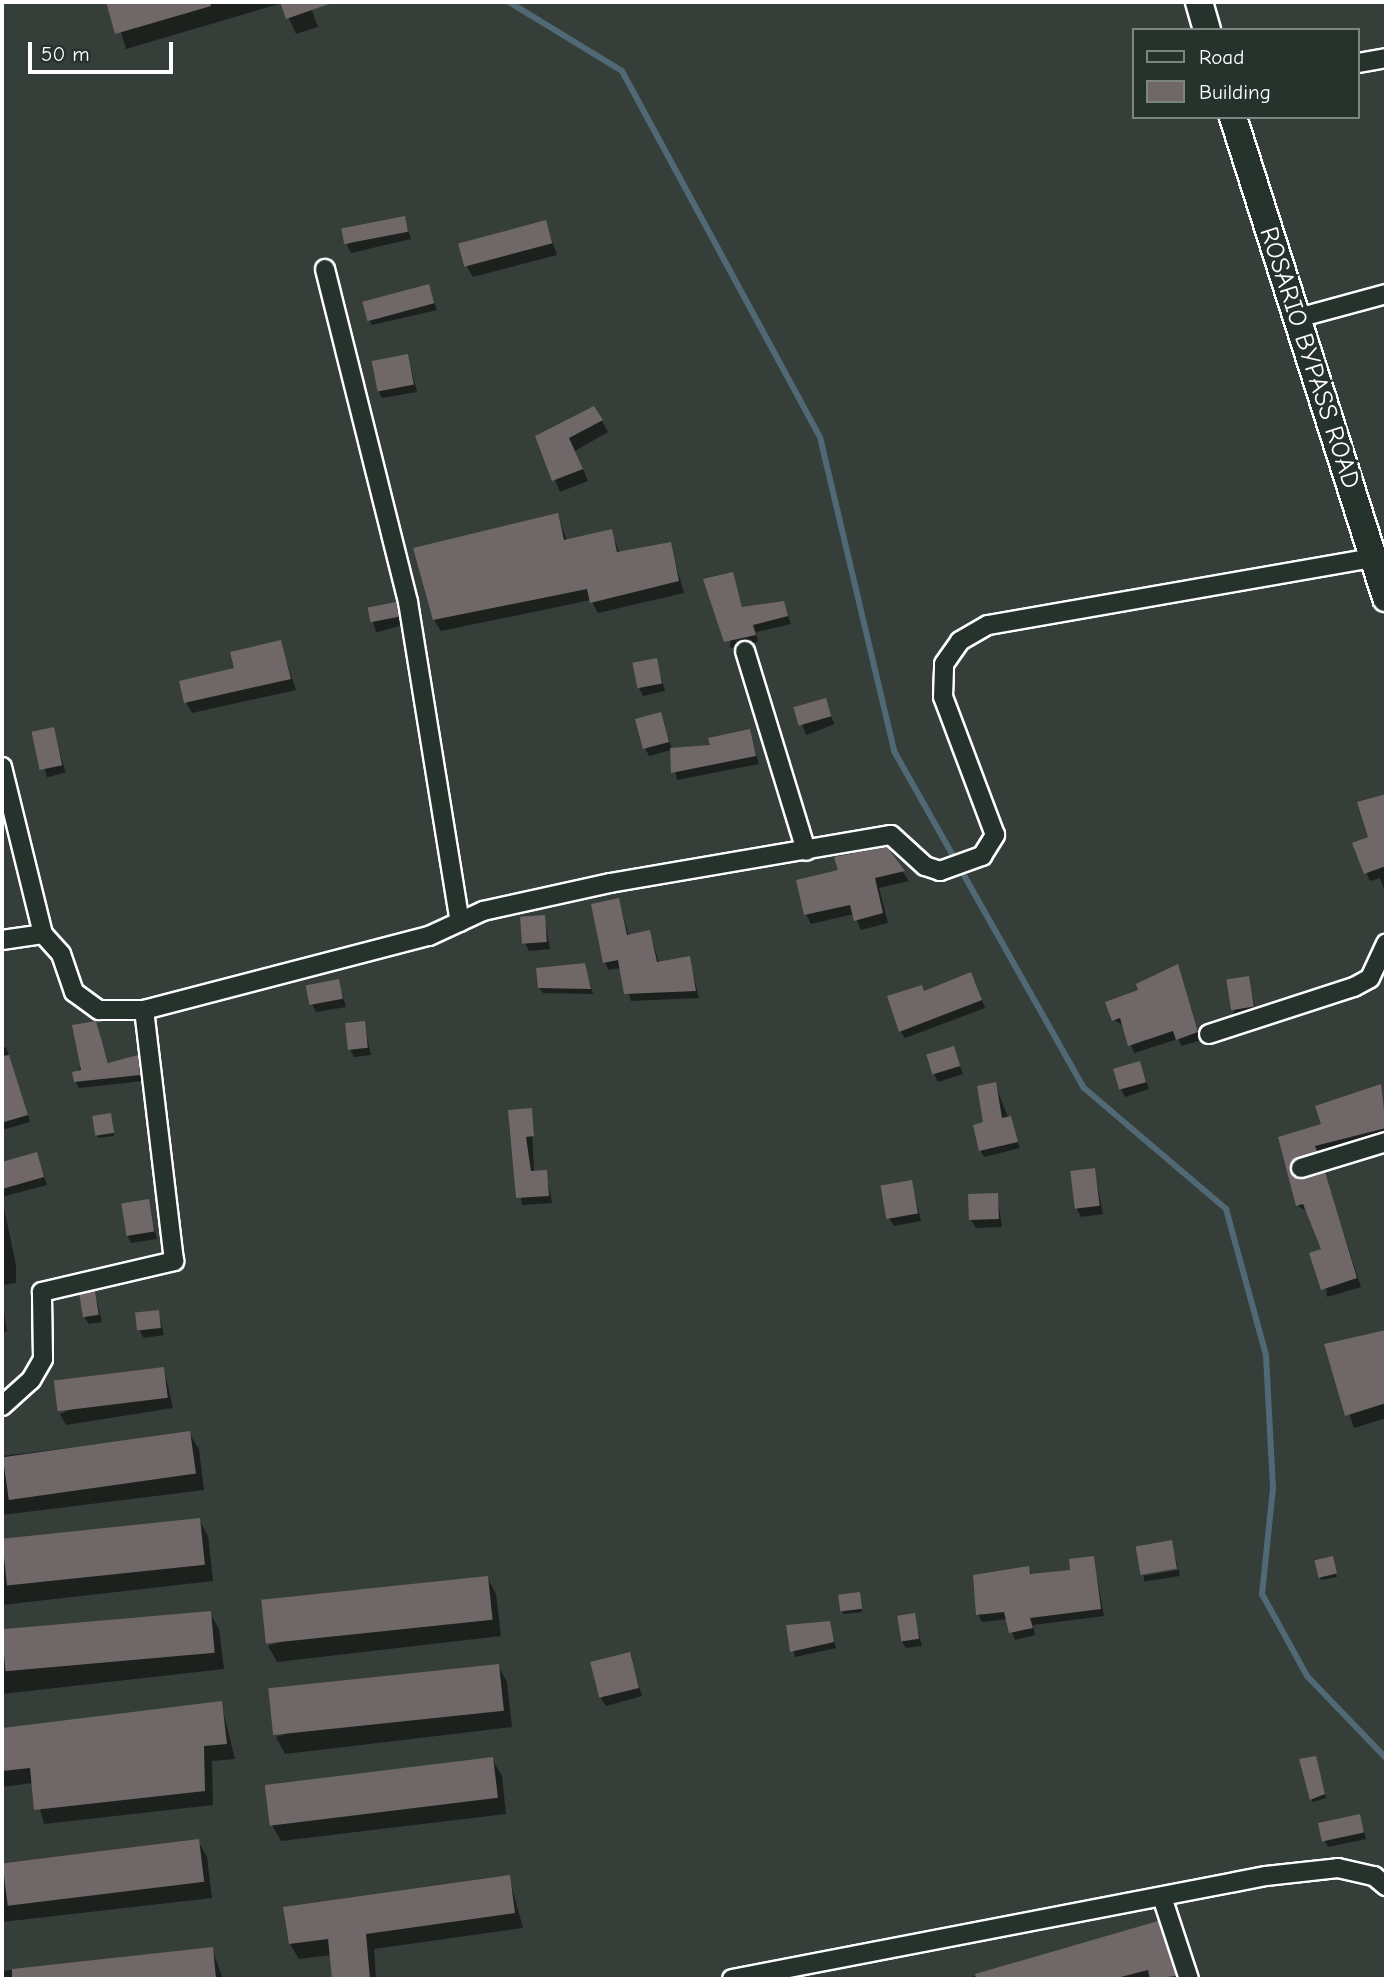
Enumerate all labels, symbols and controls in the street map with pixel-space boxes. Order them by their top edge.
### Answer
scale bar [32,28,177,72]
legend [1132,28,1360,119]
text: 50 m [41,42,90,66]
text: Road [1199,45,1244,69]
text: Building [1199,80,1271,104]
street label: ROSARIO BYPASS ROAD [1252,223,1366,493]

